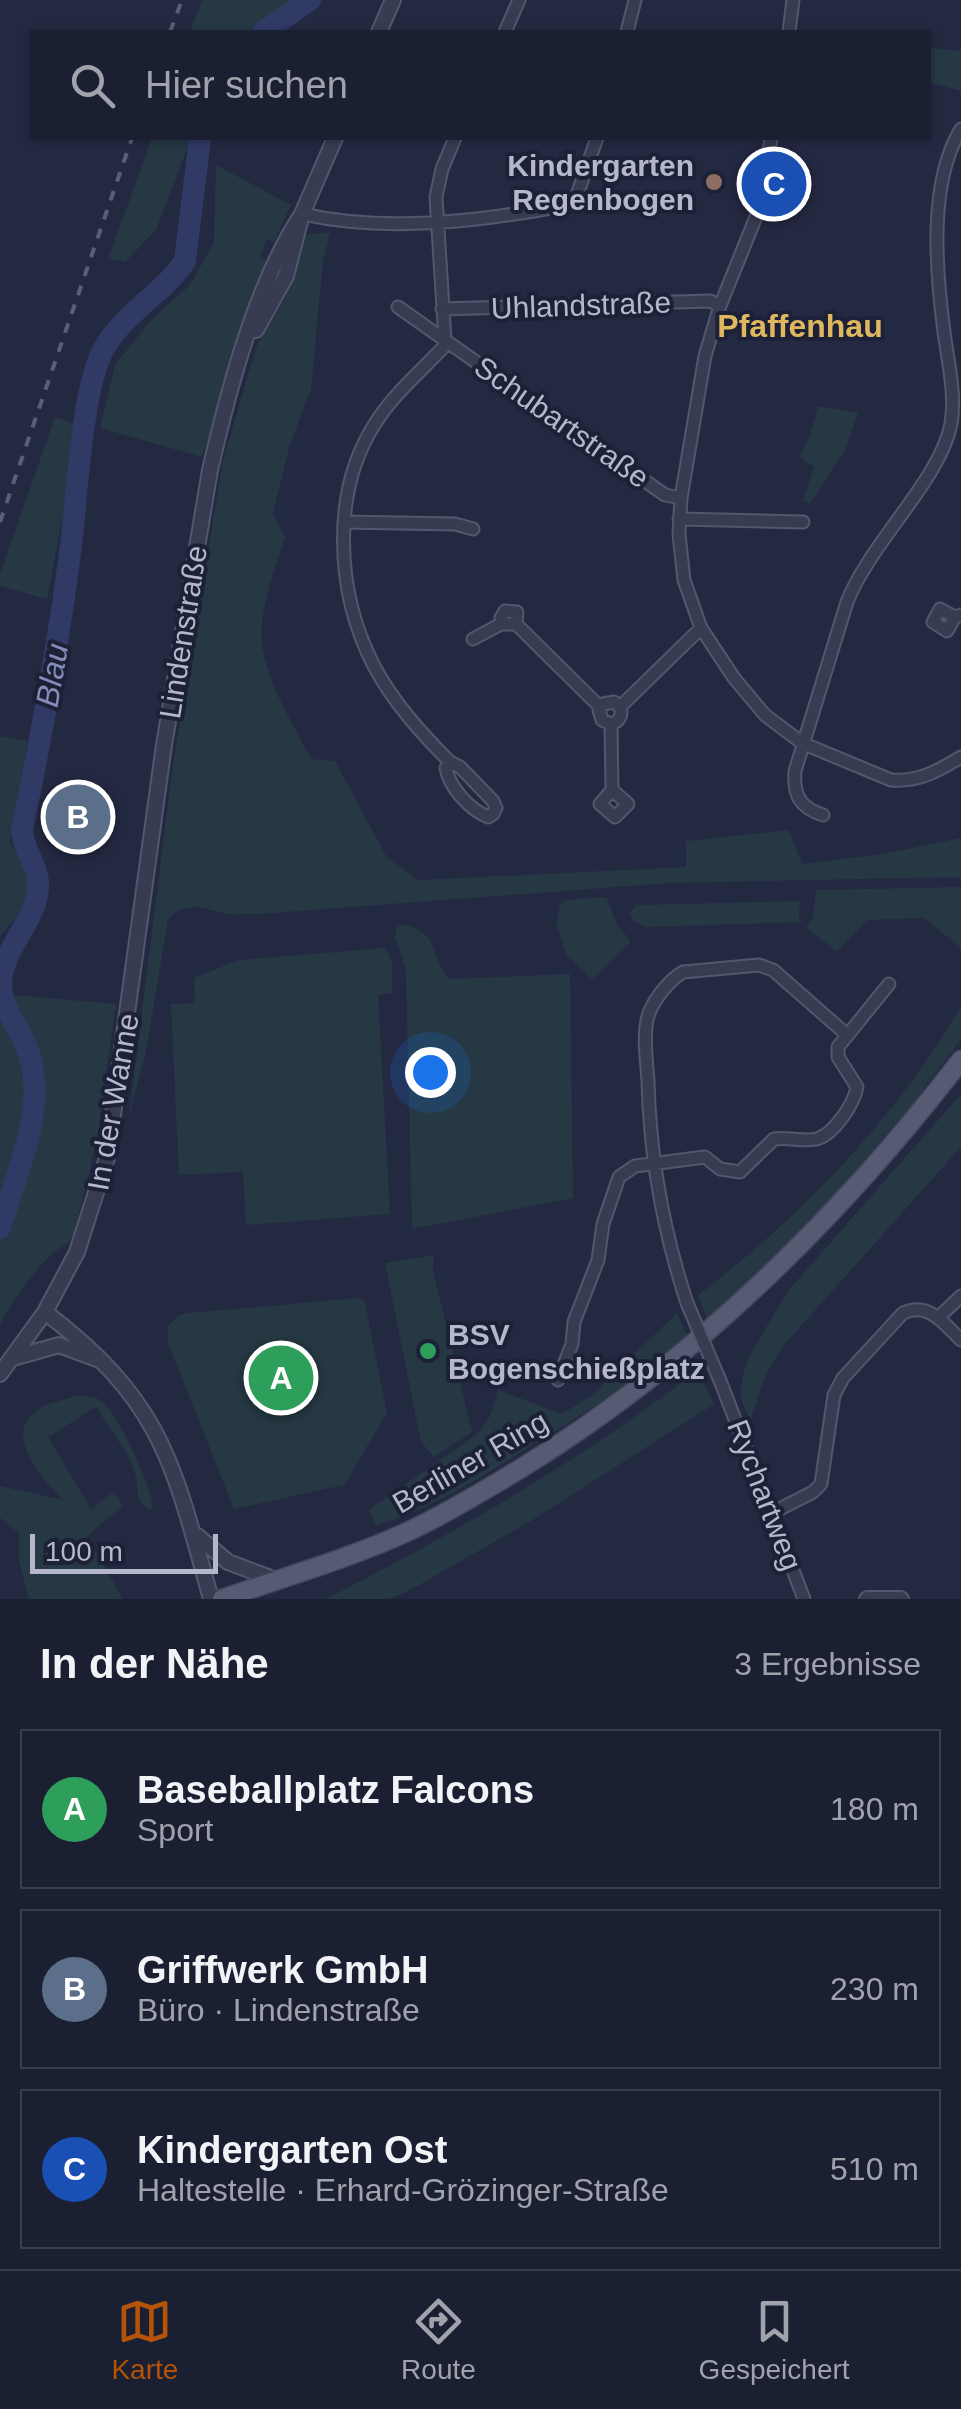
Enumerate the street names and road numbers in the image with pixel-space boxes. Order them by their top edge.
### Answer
street label: Uhlandstraße [490,285,672,325]
street label: Schubartstraße [469,350,655,494]
street label: Lindenstraße [153,543,213,721]
street label: In der Wanne [81,1011,145,1193]
street label: Berliner Ring [387,1404,553,1520]
street label: Rychartweg [721,1415,809,1575]

